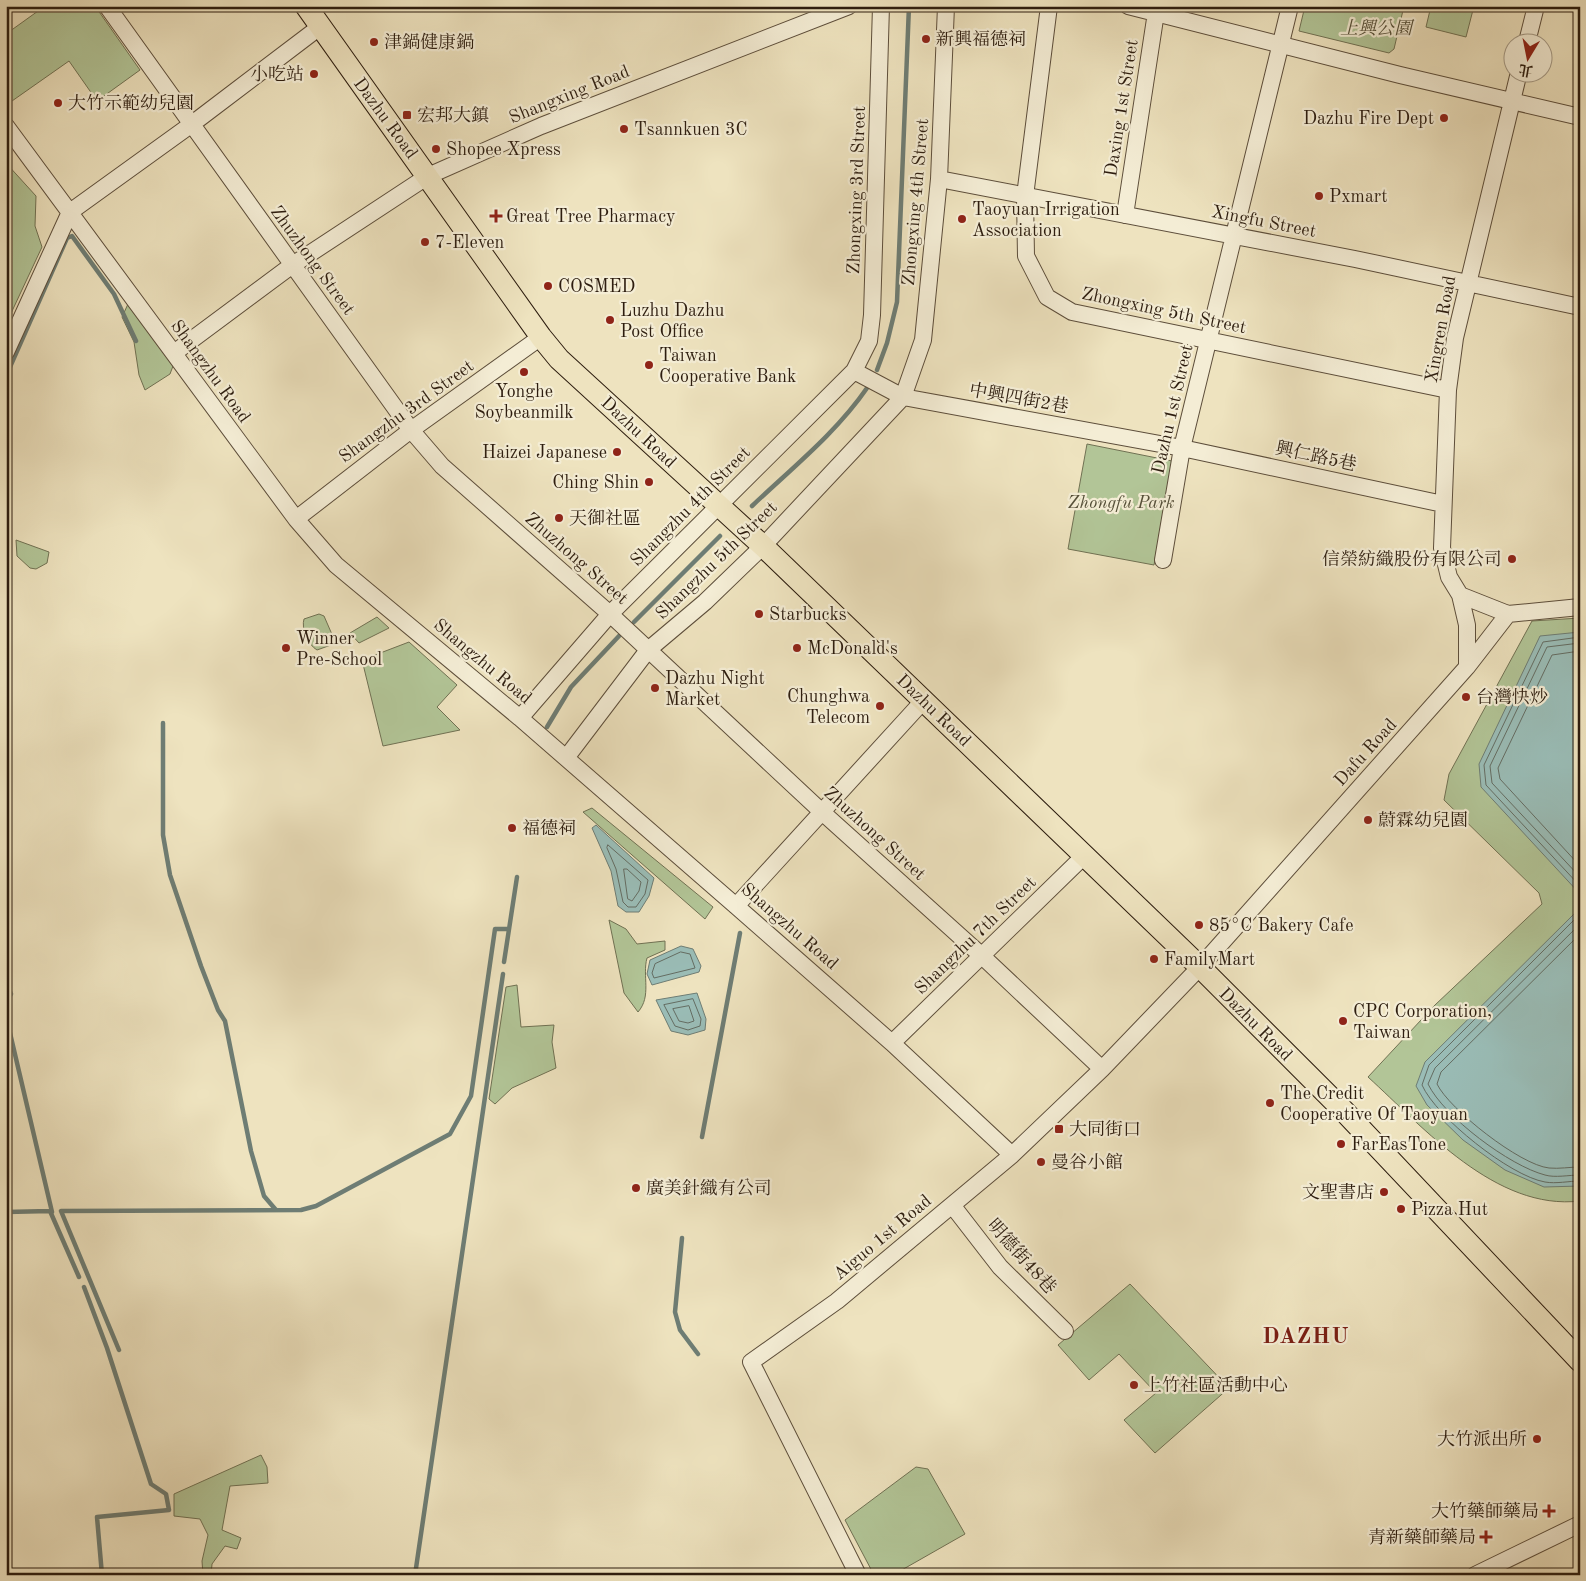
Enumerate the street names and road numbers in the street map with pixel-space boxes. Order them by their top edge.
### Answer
street label: Daxing 1st Street [1102,38,1142,178]
street label: Shangxing Road [507,63,632,127]
street label: Dazhu Road [350,75,421,162]
street label: Zhongxing 3rd Street [845,105,869,275]
street label: Zhongxing 4th Street [900,118,932,286]
street label: Zhuzhong Street [267,203,358,318]
street label: Xingfu Street [1210,203,1318,241]
street label: Xingren Road [1423,274,1459,384]
street label: Zhongxing 5th Street [1080,285,1248,337]
street label: Shangzhu Road [167,317,253,426]
street label: Dazhu 1st Street [1149,343,1197,476]
street label: Shangzhu 3rd Street [336,357,477,467]
street label: 中興四街2巷 [968,379,1070,417]
street label: Dazhu Road [597,394,679,472]
street label: 興仁路5巷 [1274,438,1358,474]
street label: Shangzhu 4th Street [627,443,754,570]
street label: Shangzhu 5th Street [653,498,781,623]
street label: Zhuzhong Street [521,509,631,608]
street label: Shangzhu Road [430,616,535,708]
street label: Dazhu Road [893,671,974,750]
street label: Dafu Road [1331,716,1400,790]
street label: Zhuzhong Street [820,784,929,884]
street label: Shangzhu 7th Street [912,873,1040,998]
street label: Shangzhu Road [737,880,841,973]
street label: Dazhu Road [1215,985,1295,1065]
street label: Aiguo 1st Road [830,1192,935,1284]
street label: 明德街48巷 [983,1215,1061,1297]

